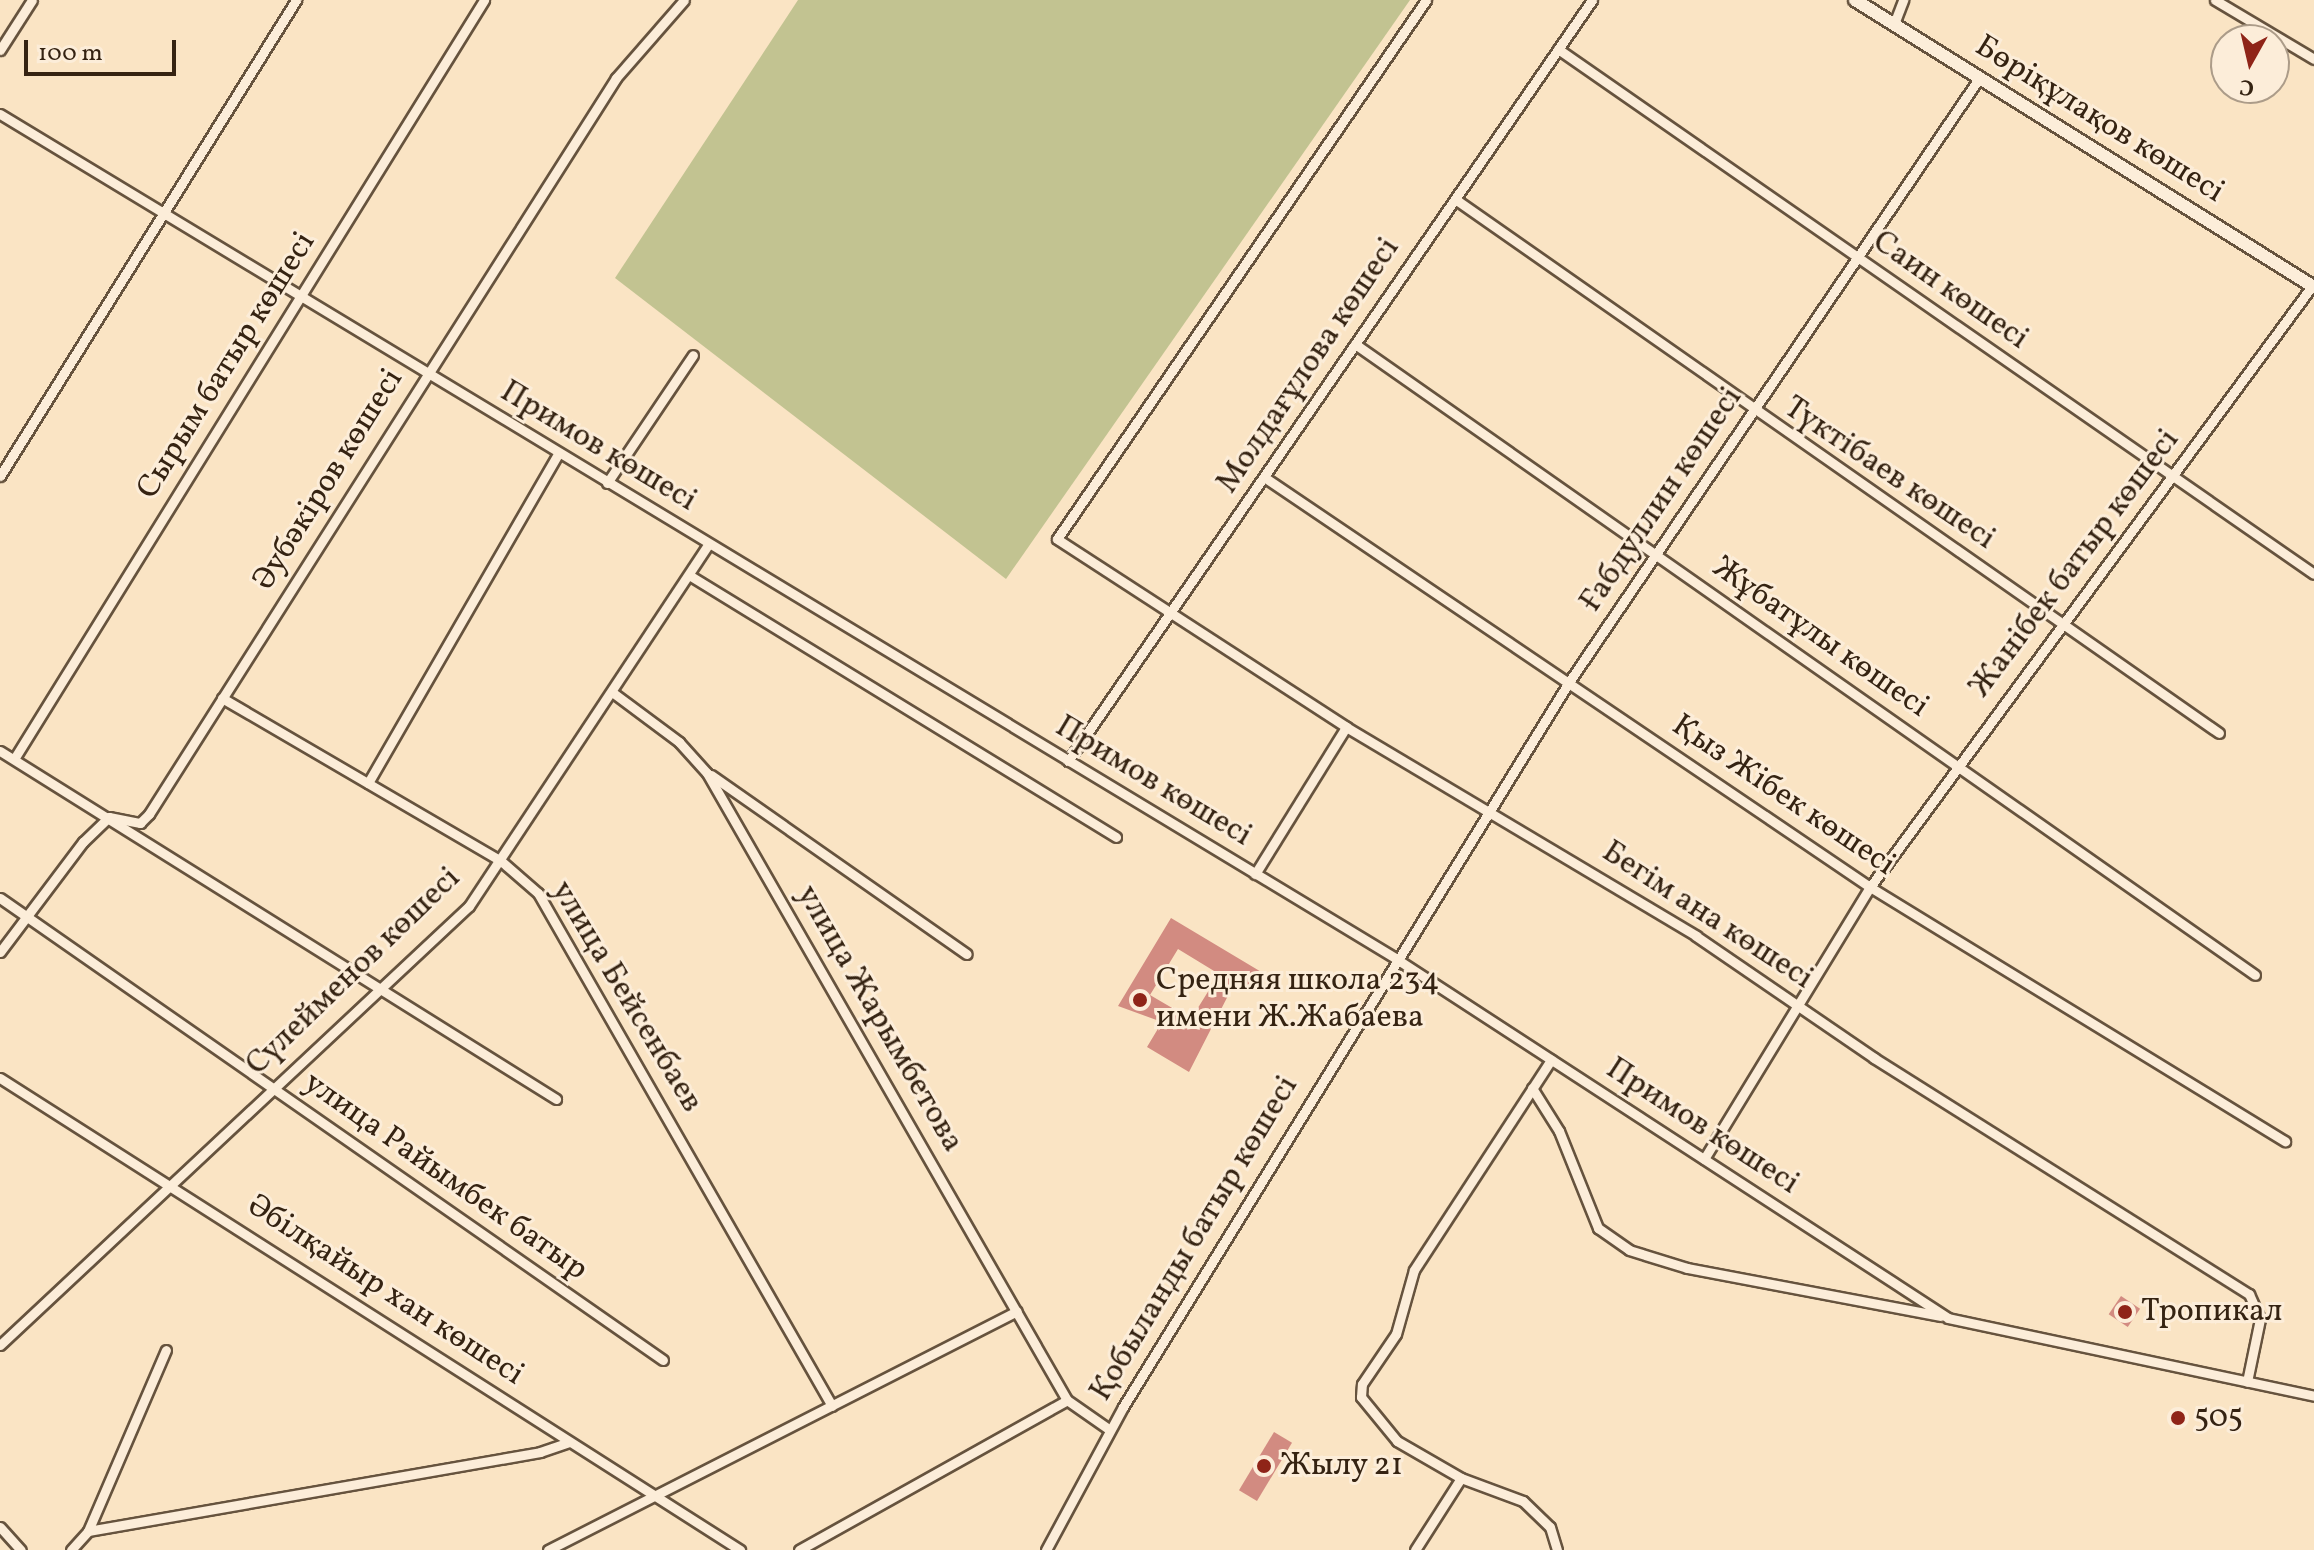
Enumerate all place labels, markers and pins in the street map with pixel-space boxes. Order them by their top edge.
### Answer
place label: Средняя школа 234 имени Ж.Жабаева [1156,963,1439,1038]
marker: Средняя школа 234 имени Ж.Жабаева [1131,991,1149,1009]
place label: Тропикал [2141,1293,2282,1331]
marker: Тропикал [2116,1303,2134,1321]
place label: 505 [2194,1399,2243,1437]
marker: 505 [2169,1409,2187,1427]
place label: Жылу 21 [1280,1447,1404,1485]
marker: Жылу 21 [1255,1457,1273,1475]

